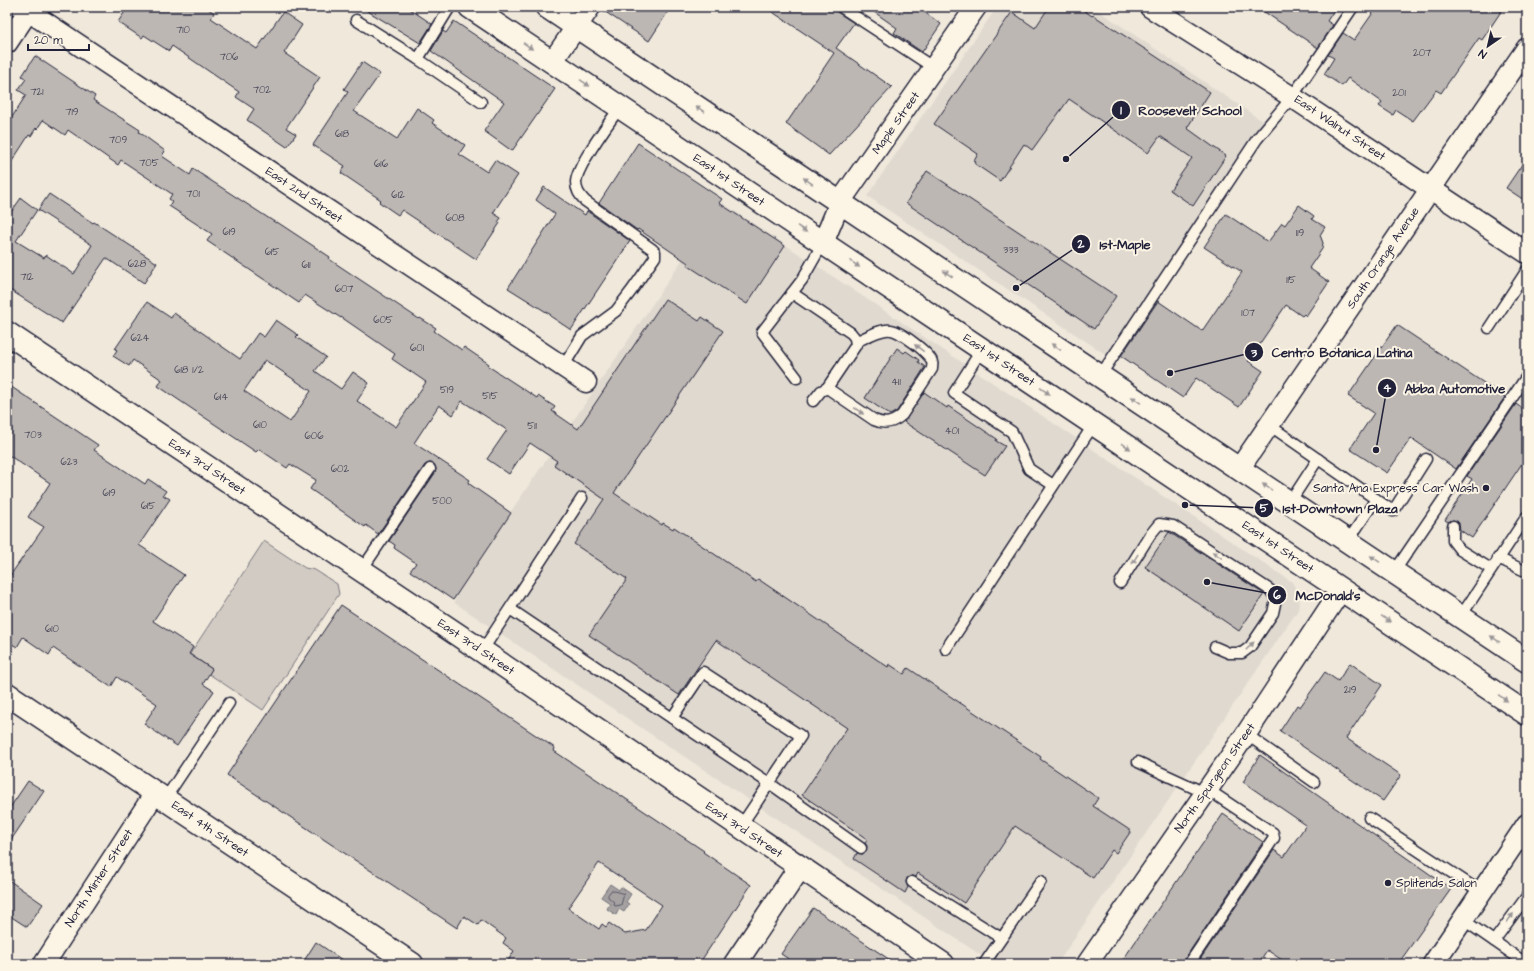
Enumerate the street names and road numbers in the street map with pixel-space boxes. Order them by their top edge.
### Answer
street label: Maple Street [868,88,924,158]
street label: East Walnut Street [1291,91,1389,165]
street label: East 1st Street [690,150,768,210]
street label: East 2nd Street [262,163,346,227]
street label: South Orange Avenue [1343,203,1425,313]
street label: East 1st Street [960,330,1038,390]
street label: East 3rd Street [165,435,249,499]
street label: East 1st Street [1239,517,1317,577]
street label: East 3rd Street [434,615,518,679]
street label: North Spurgeon Street [1171,719,1260,837]
street label: East 4th Street [168,797,252,861]
street label: East 3rd Street [702,798,786,862]
street label: North Minter Street [61,825,137,930]

